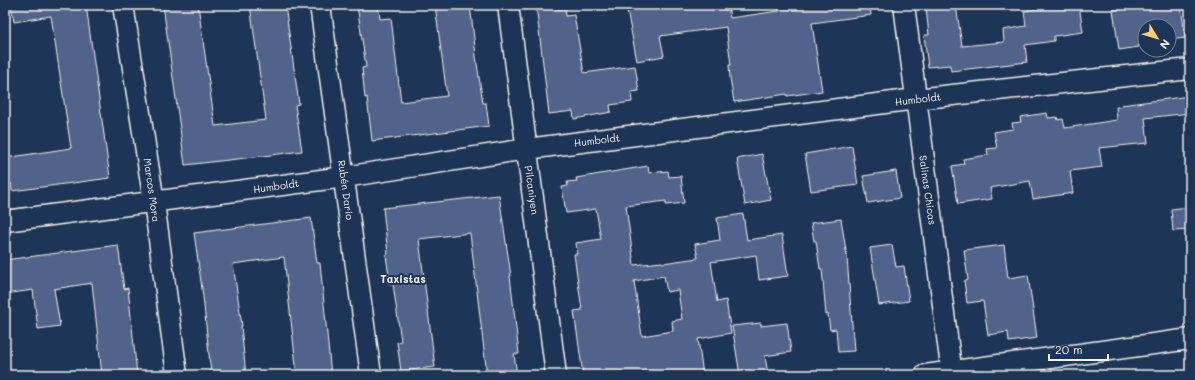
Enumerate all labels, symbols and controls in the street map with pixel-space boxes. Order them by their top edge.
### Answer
north arrow [1137,18,1177,58]
text: N [1157,37,1174,52]
street label: Humboldt [894,89,942,109]
street label: Humboldt [573,130,621,150]
street label: Salinas Chicas [916,154,940,226]
street label: Marcos Mora [141,157,163,223]
street label: Rubén Darío [335,159,357,221]
street label: Pilcaniyen [522,165,542,215]
street label: Humboldt [252,176,300,196]
district label: Taxistas [380,271,426,286]
scale bar [1049,336,1108,362]
text: 20 m [1055,341,1083,357]

